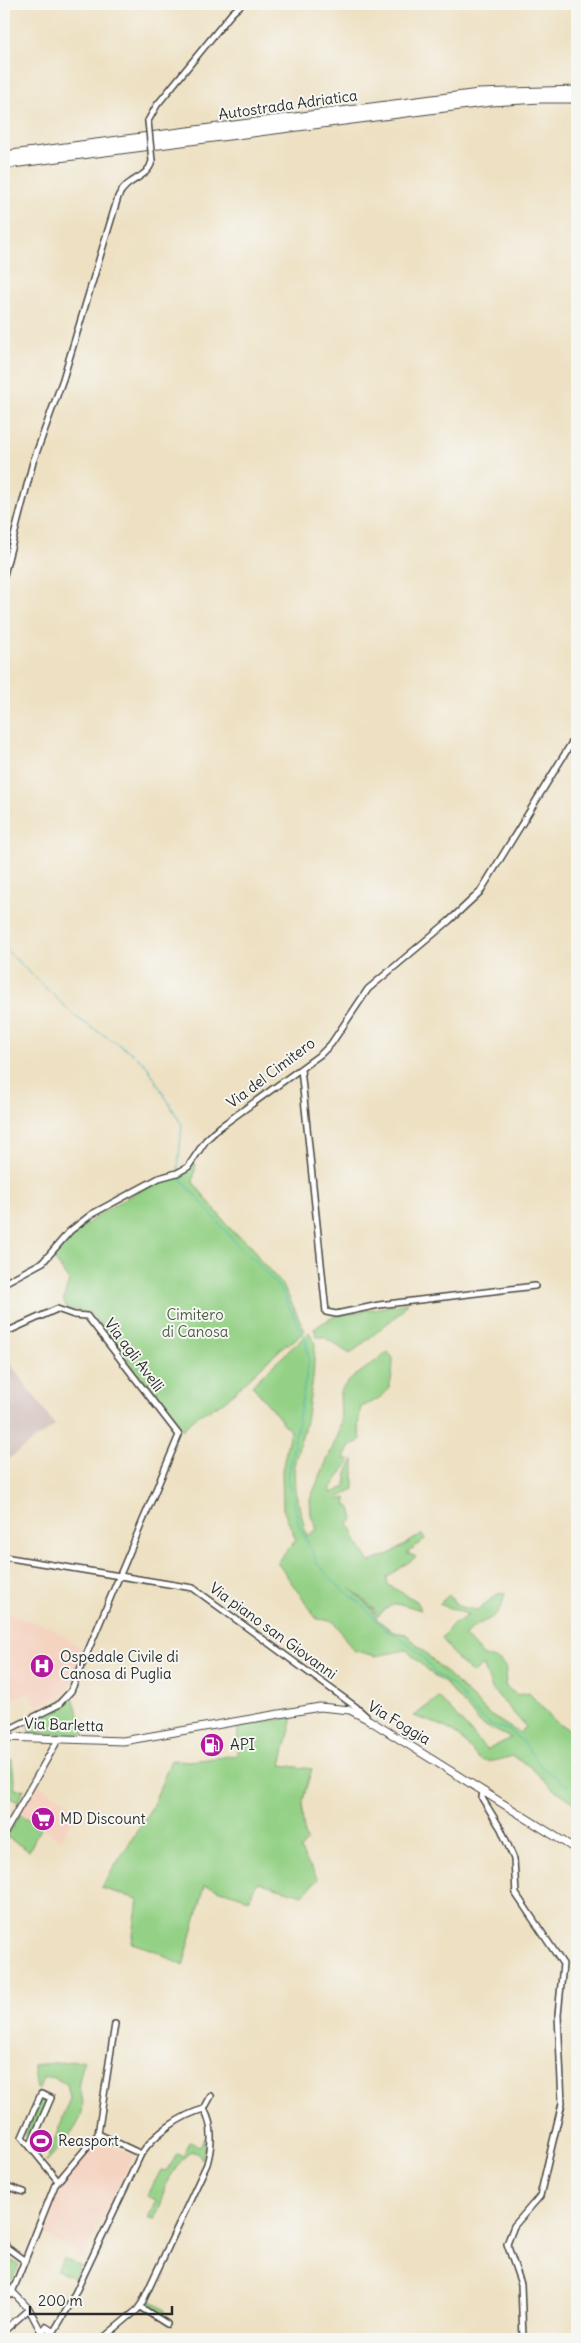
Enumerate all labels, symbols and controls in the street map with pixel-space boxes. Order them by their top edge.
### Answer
street label: Autostrada Adriatica [217,85,359,124]
street label: Via del Cimitero [223,1033,319,1112]
park label: Cimitero di Canosa [162,1305,229,1341]
street label: Via agli Avelli [101,1314,168,1395]
street label: Via piano san Giovanni [206,1578,341,1683]
place label: Ospedale Civile di Canosa di Puglia [60,1647,179,1683]
hospital icon: Ospedale Civile di Canosa di Puglia [29,1653,55,1679]
street label: Via Foggia [364,1696,434,1749]
street label: Via Barletta [24,1714,105,1735]
fuel station icon: API [199,1732,225,1758]
place label: API [230,1735,255,1754]
supermarket icon: MD Discount [30,1806,56,1832]
place label: MD Discount [60,1809,146,1828]
sports icon: Reasport [28,2128,54,2154]
place label: Reasport [58,2131,119,2150]
scale bar [30,2283,172,2315]
text: 200 m [38,2291,83,2310]

